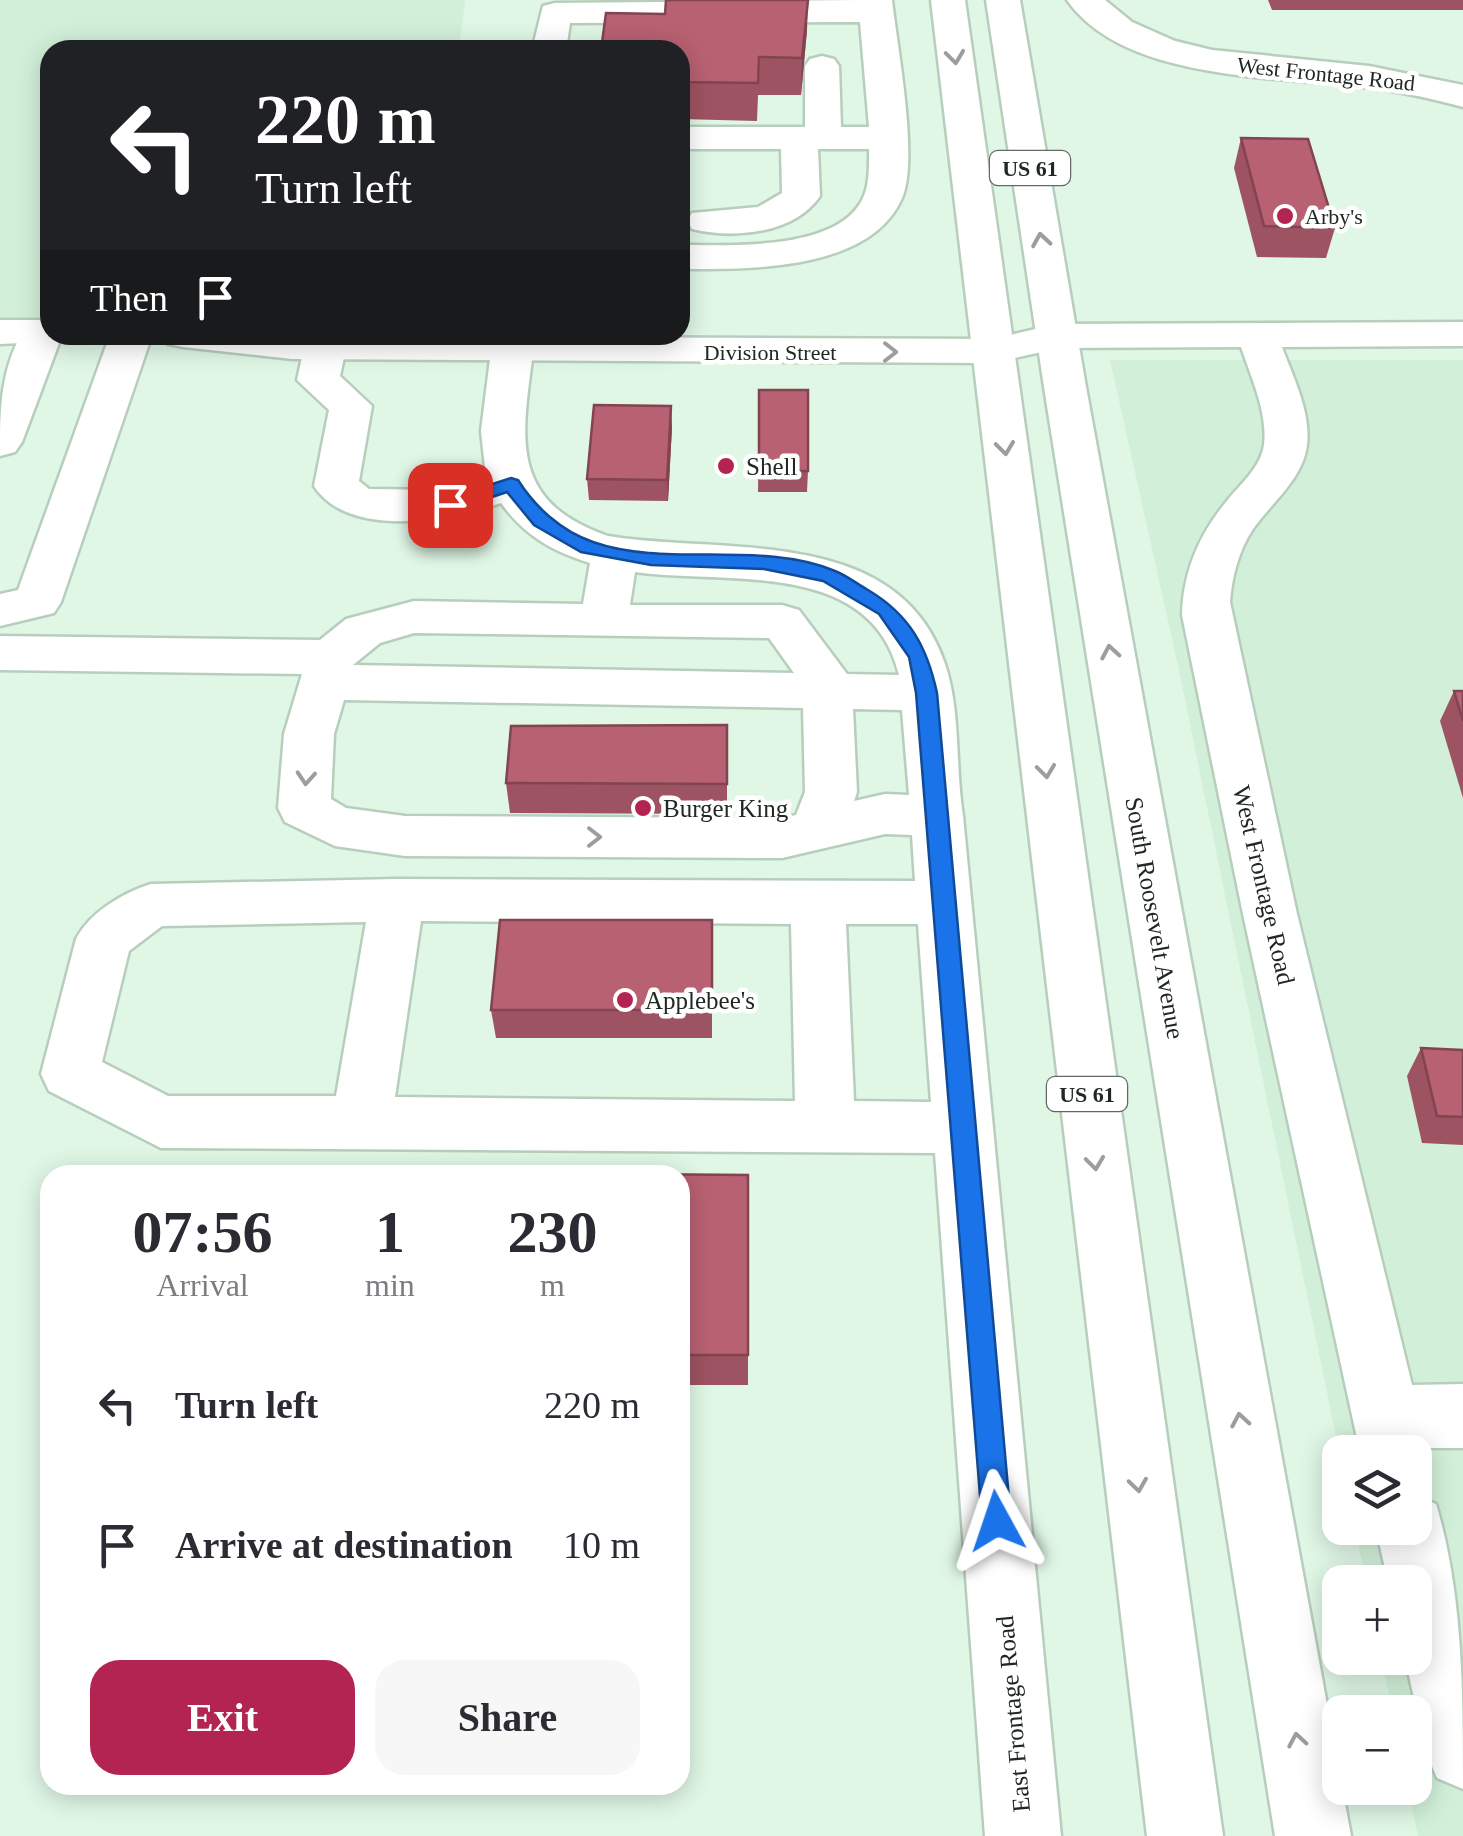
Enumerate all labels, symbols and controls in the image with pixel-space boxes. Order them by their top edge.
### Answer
one-way arrow [944,49,965,65]
street label: West Frontage Road [1236,52,1416,96]
icon: left [90,80,220,210]
text: 220 m [255,81,436,158]
road number: US 61 [990,151,1070,185]
text: Turn left [255,163,412,213]
place label: Arby's [1305,204,1363,229]
marker: Arby's [1274,205,1296,227]
one-way arrow [1031,232,1052,248]
icon: arrive [188,270,243,325]
text: Then [90,277,168,319]
street label: Division Street [704,340,836,365]
one-way arrow [884,341,899,363]
one-way arrow [994,441,1015,457]
place label: Shell [746,453,797,480]
marker: Shell [715,455,737,477]
pin [408,463,493,548]
icon: arrive [423,478,478,533]
one-way arrow [1100,644,1121,660]
one-way arrow [1035,763,1056,779]
one-way arrow [296,770,318,786]
street label: West Frontage Road [1228,783,1300,988]
place label: Burger King [663,795,789,822]
street label: South Roosevelt Avenue [1120,795,1190,1041]
marker: Burger King [632,797,654,819]
one-way arrow [586,826,602,848]
place label: Applebee's [645,987,755,1014]
marker: Applebee's [614,989,636,1011]
road number: US 61 [1047,1077,1127,1111]
one-way arrow [1084,1154,1105,1171]
text: 07:56 [133,1199,273,1265]
text: 1 [375,1199,405,1265]
text: 230 [507,1199,597,1265]
text: Arrival [156,1267,249,1303]
text: min [365,1267,415,1303]
text: m [540,1267,565,1303]
icon: left [90,1378,145,1433]
text: Turn left [175,1384,318,1426]
text: 220 m [544,1384,640,1426]
one-way arrow [1230,1412,1251,1428]
map controls [1322,1435,1432,1805]
button: layers [1322,1435,1432,1545]
position arrow [945,1469,1049,1573]
one-way arrow [1127,1477,1148,1493]
icon: arrive [90,1518,145,1573]
text: Arrive at destination [175,1524,513,1566]
text: 10 m [563,1524,640,1566]
button: + [1322,1565,1432,1675]
street label: East Frontage Road [991,1614,1035,1813]
button: Exit [90,1660,355,1775]
button: Share [375,1660,640,1775]
button: − [1322,1695,1432,1805]
one-way arrow [1287,1732,1308,1748]

